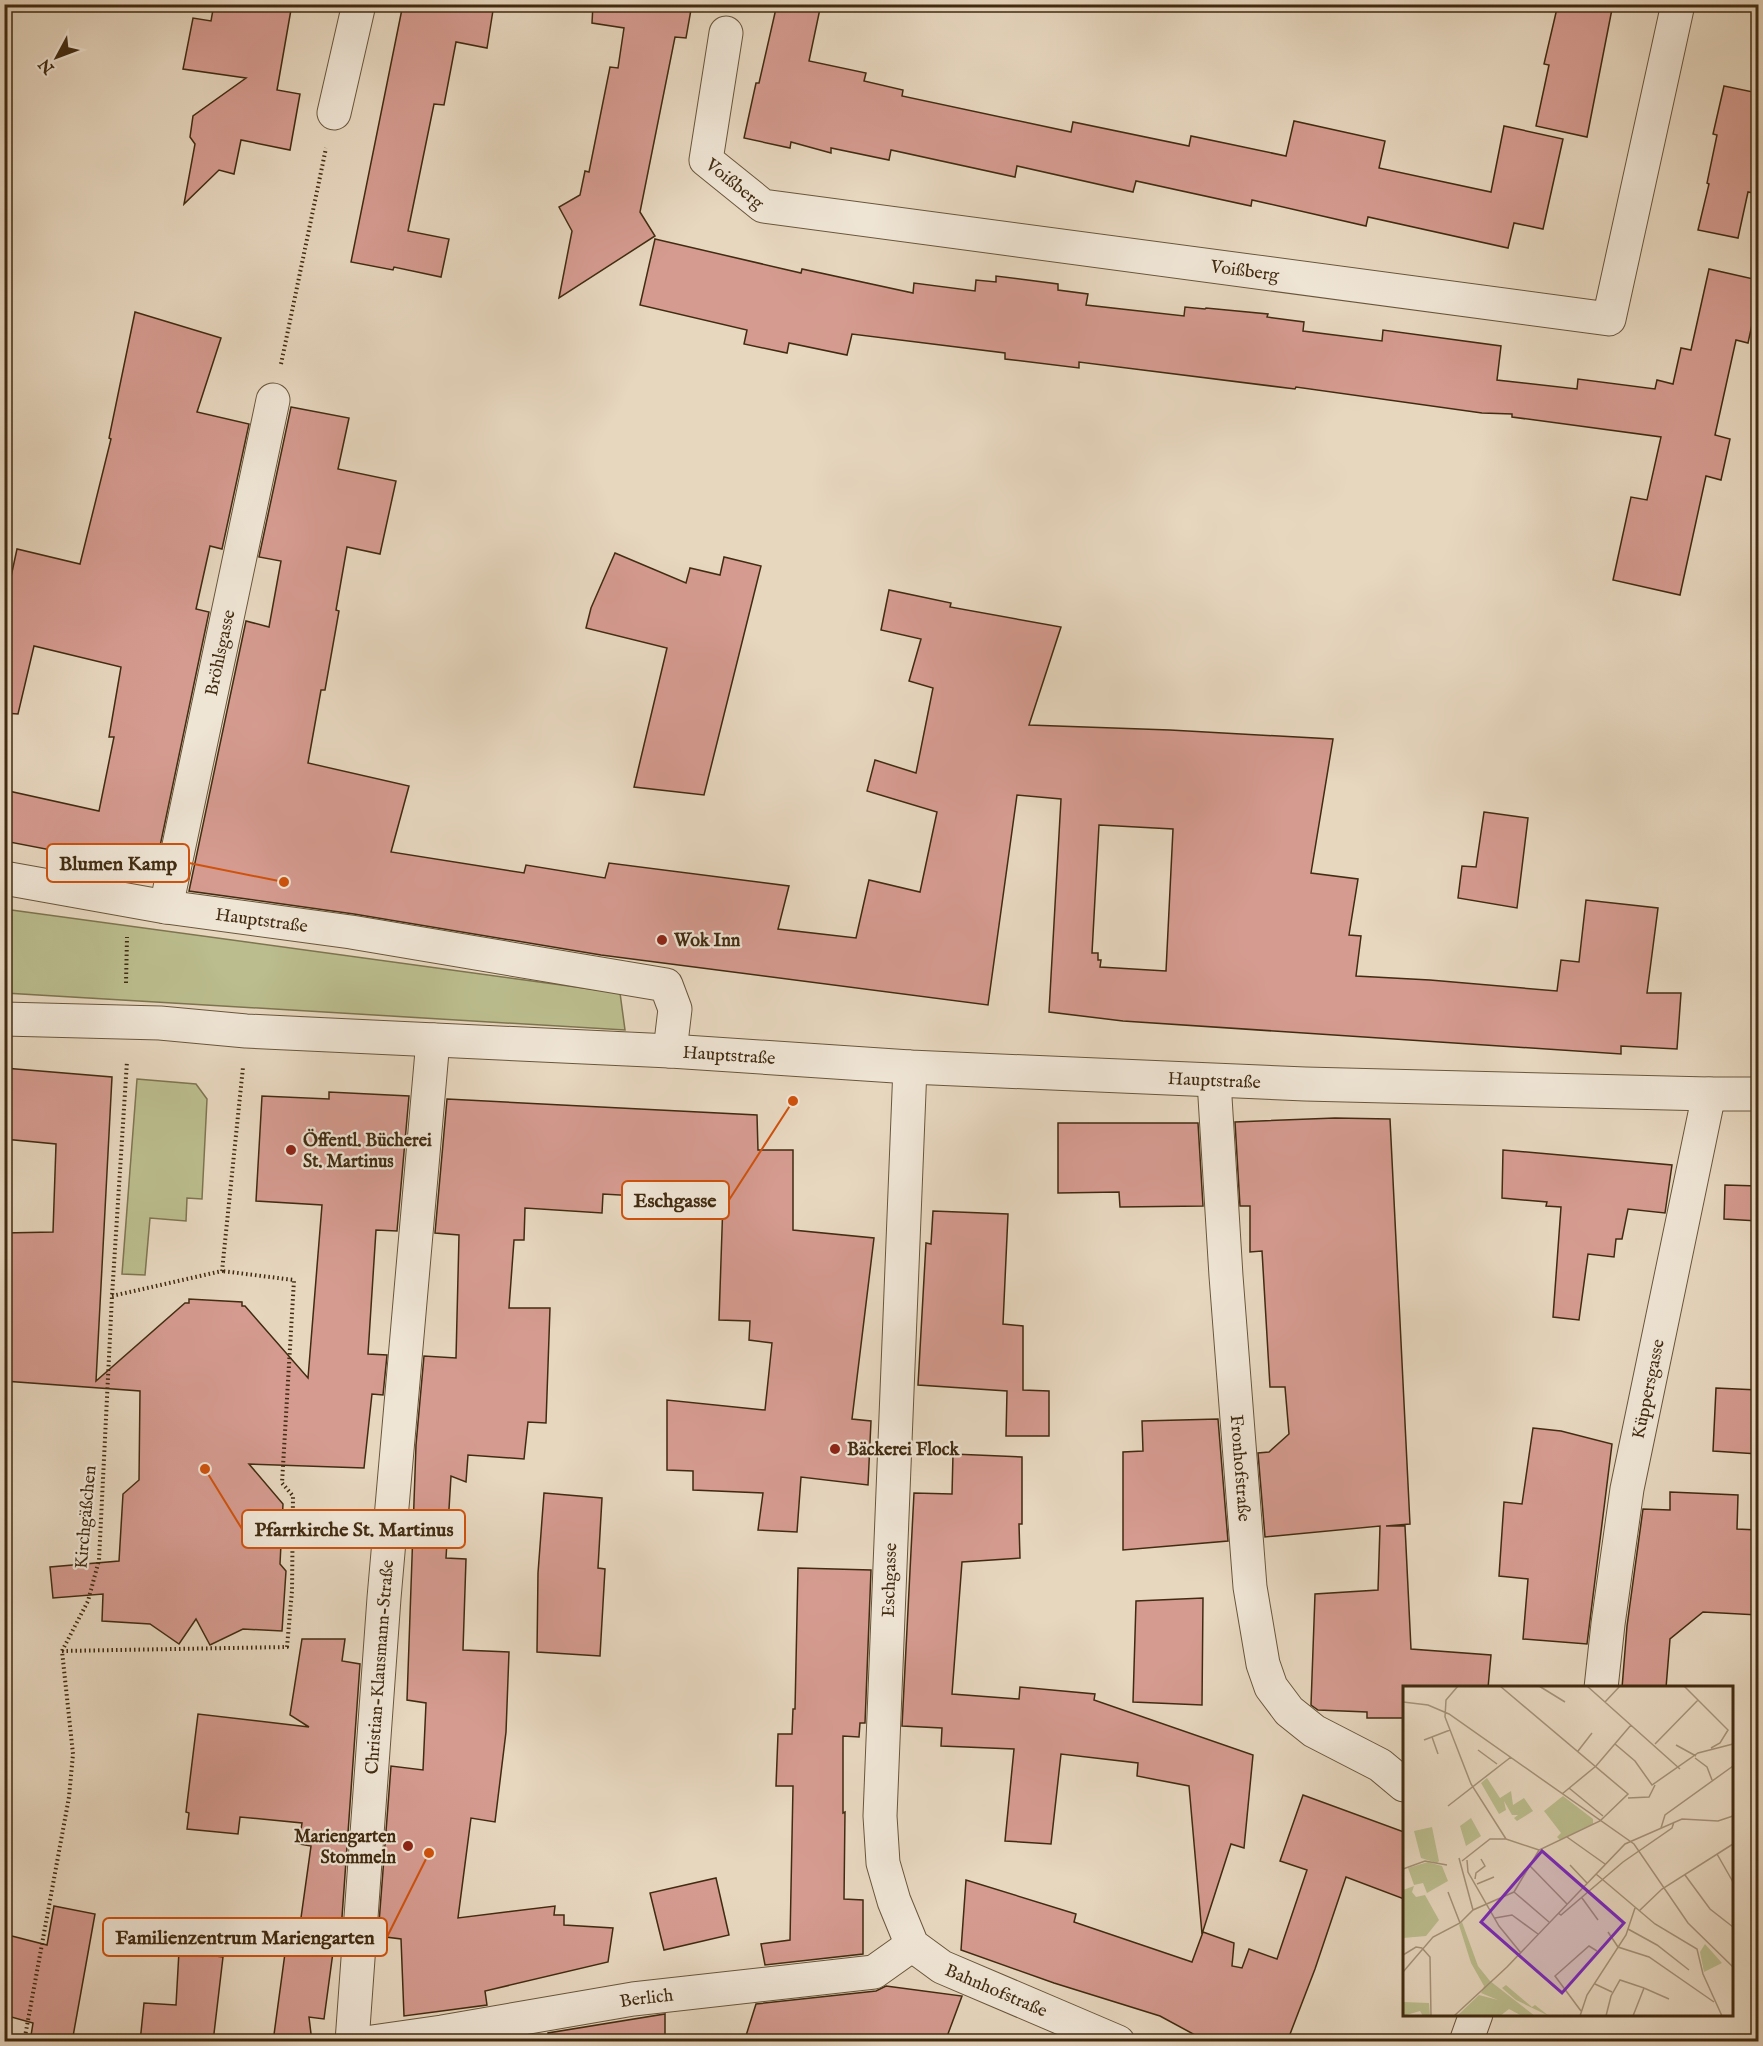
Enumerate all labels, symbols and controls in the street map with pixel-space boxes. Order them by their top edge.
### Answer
north arrow [27,27,87,87]
text: N [35,54,60,78]
street label: Voißberg [699,153,768,215]
street label: Voißberg [1208,256,1281,288]
street label: Bröhlsgasse [201,608,241,698]
callout: Blumen Kamp [47,844,189,882]
text: Blumen Kamp [59,852,177,877]
street label: Hauptstraße [214,904,309,939]
place label: Wok Inn [673,930,741,953]
marker: Wok Inn [655,933,669,947]
street label: Hauptstraße [682,1042,776,1071]
street label: Hauptstraße [1167,1068,1261,1095]
place label: Öffentl. Bücherei St. Martinus [303,1128,432,1174]
marker: Öffentl. Bücherei St. Martinus [284,1143,298,1157]
callout: Eschgasse [622,1181,729,1219]
text: Eschgasse [634,1189,717,1214]
street label: Küppersgasse [1628,1337,1671,1441]
street label: Fronhofstraße [1224,1414,1255,1523]
place label: Bäckerei Flock [847,1439,960,1462]
marker: Bäckerei Flock [828,1442,842,1456]
street label: Kirchgäßchen [71,1464,103,1570]
callout: Pfarrkirche St. Martinus [242,1510,465,1548]
text: Pfarrkirche St. Martinus [255,1518,453,1543]
street label: Eschgasse [878,1542,903,1618]
street label: Christian-Klausmann-Straße [361,1559,400,1775]
inset map [1403,1686,1733,2016]
place label: Mariengarten Stommeln [294,1826,396,1870]
marker: Mariengarten Stommeln [401,1839,415,1853]
callout: Familienzentrum Mariengarten [103,1918,387,1956]
text: Familienzentrum Mariengarten [115,1926,375,1951]
street label: Bahnhofstraße [941,1960,1050,2023]
street label: Berlich [618,1985,675,2014]

